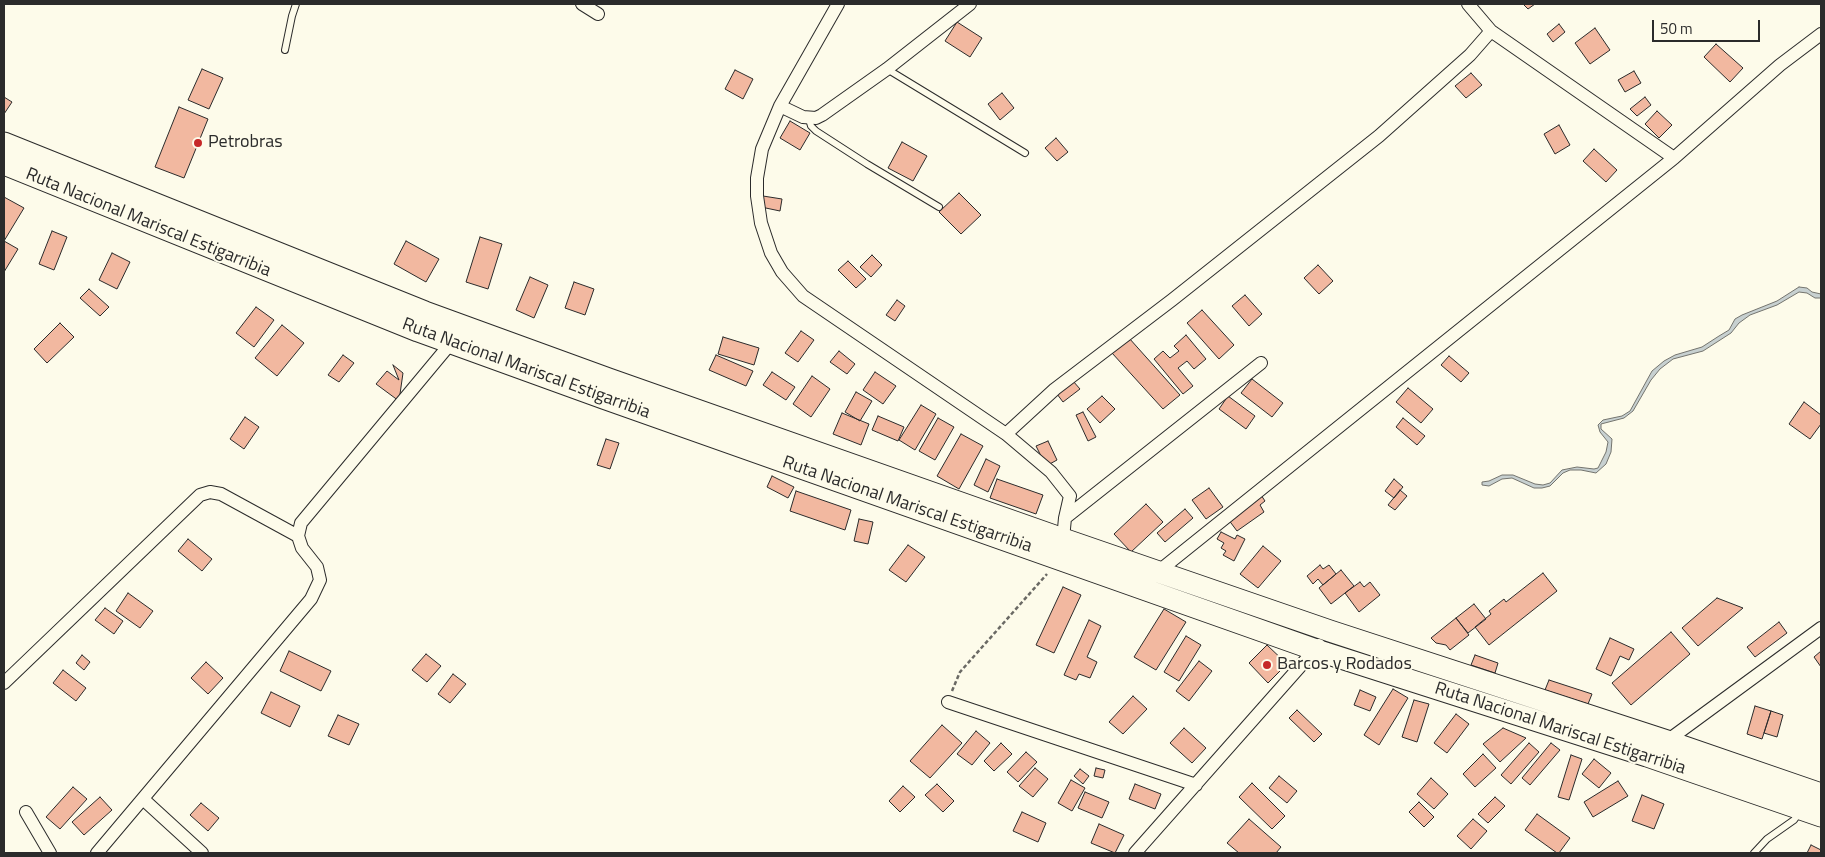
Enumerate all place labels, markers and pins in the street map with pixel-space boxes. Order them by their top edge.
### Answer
place label: Petrobras [208,132,283,154]
marker: Petrobras [192,137,204,149]
place label: Barcos y Rodados [1277,654,1412,676]
marker: Barcos y Rodados [1261,659,1273,671]

